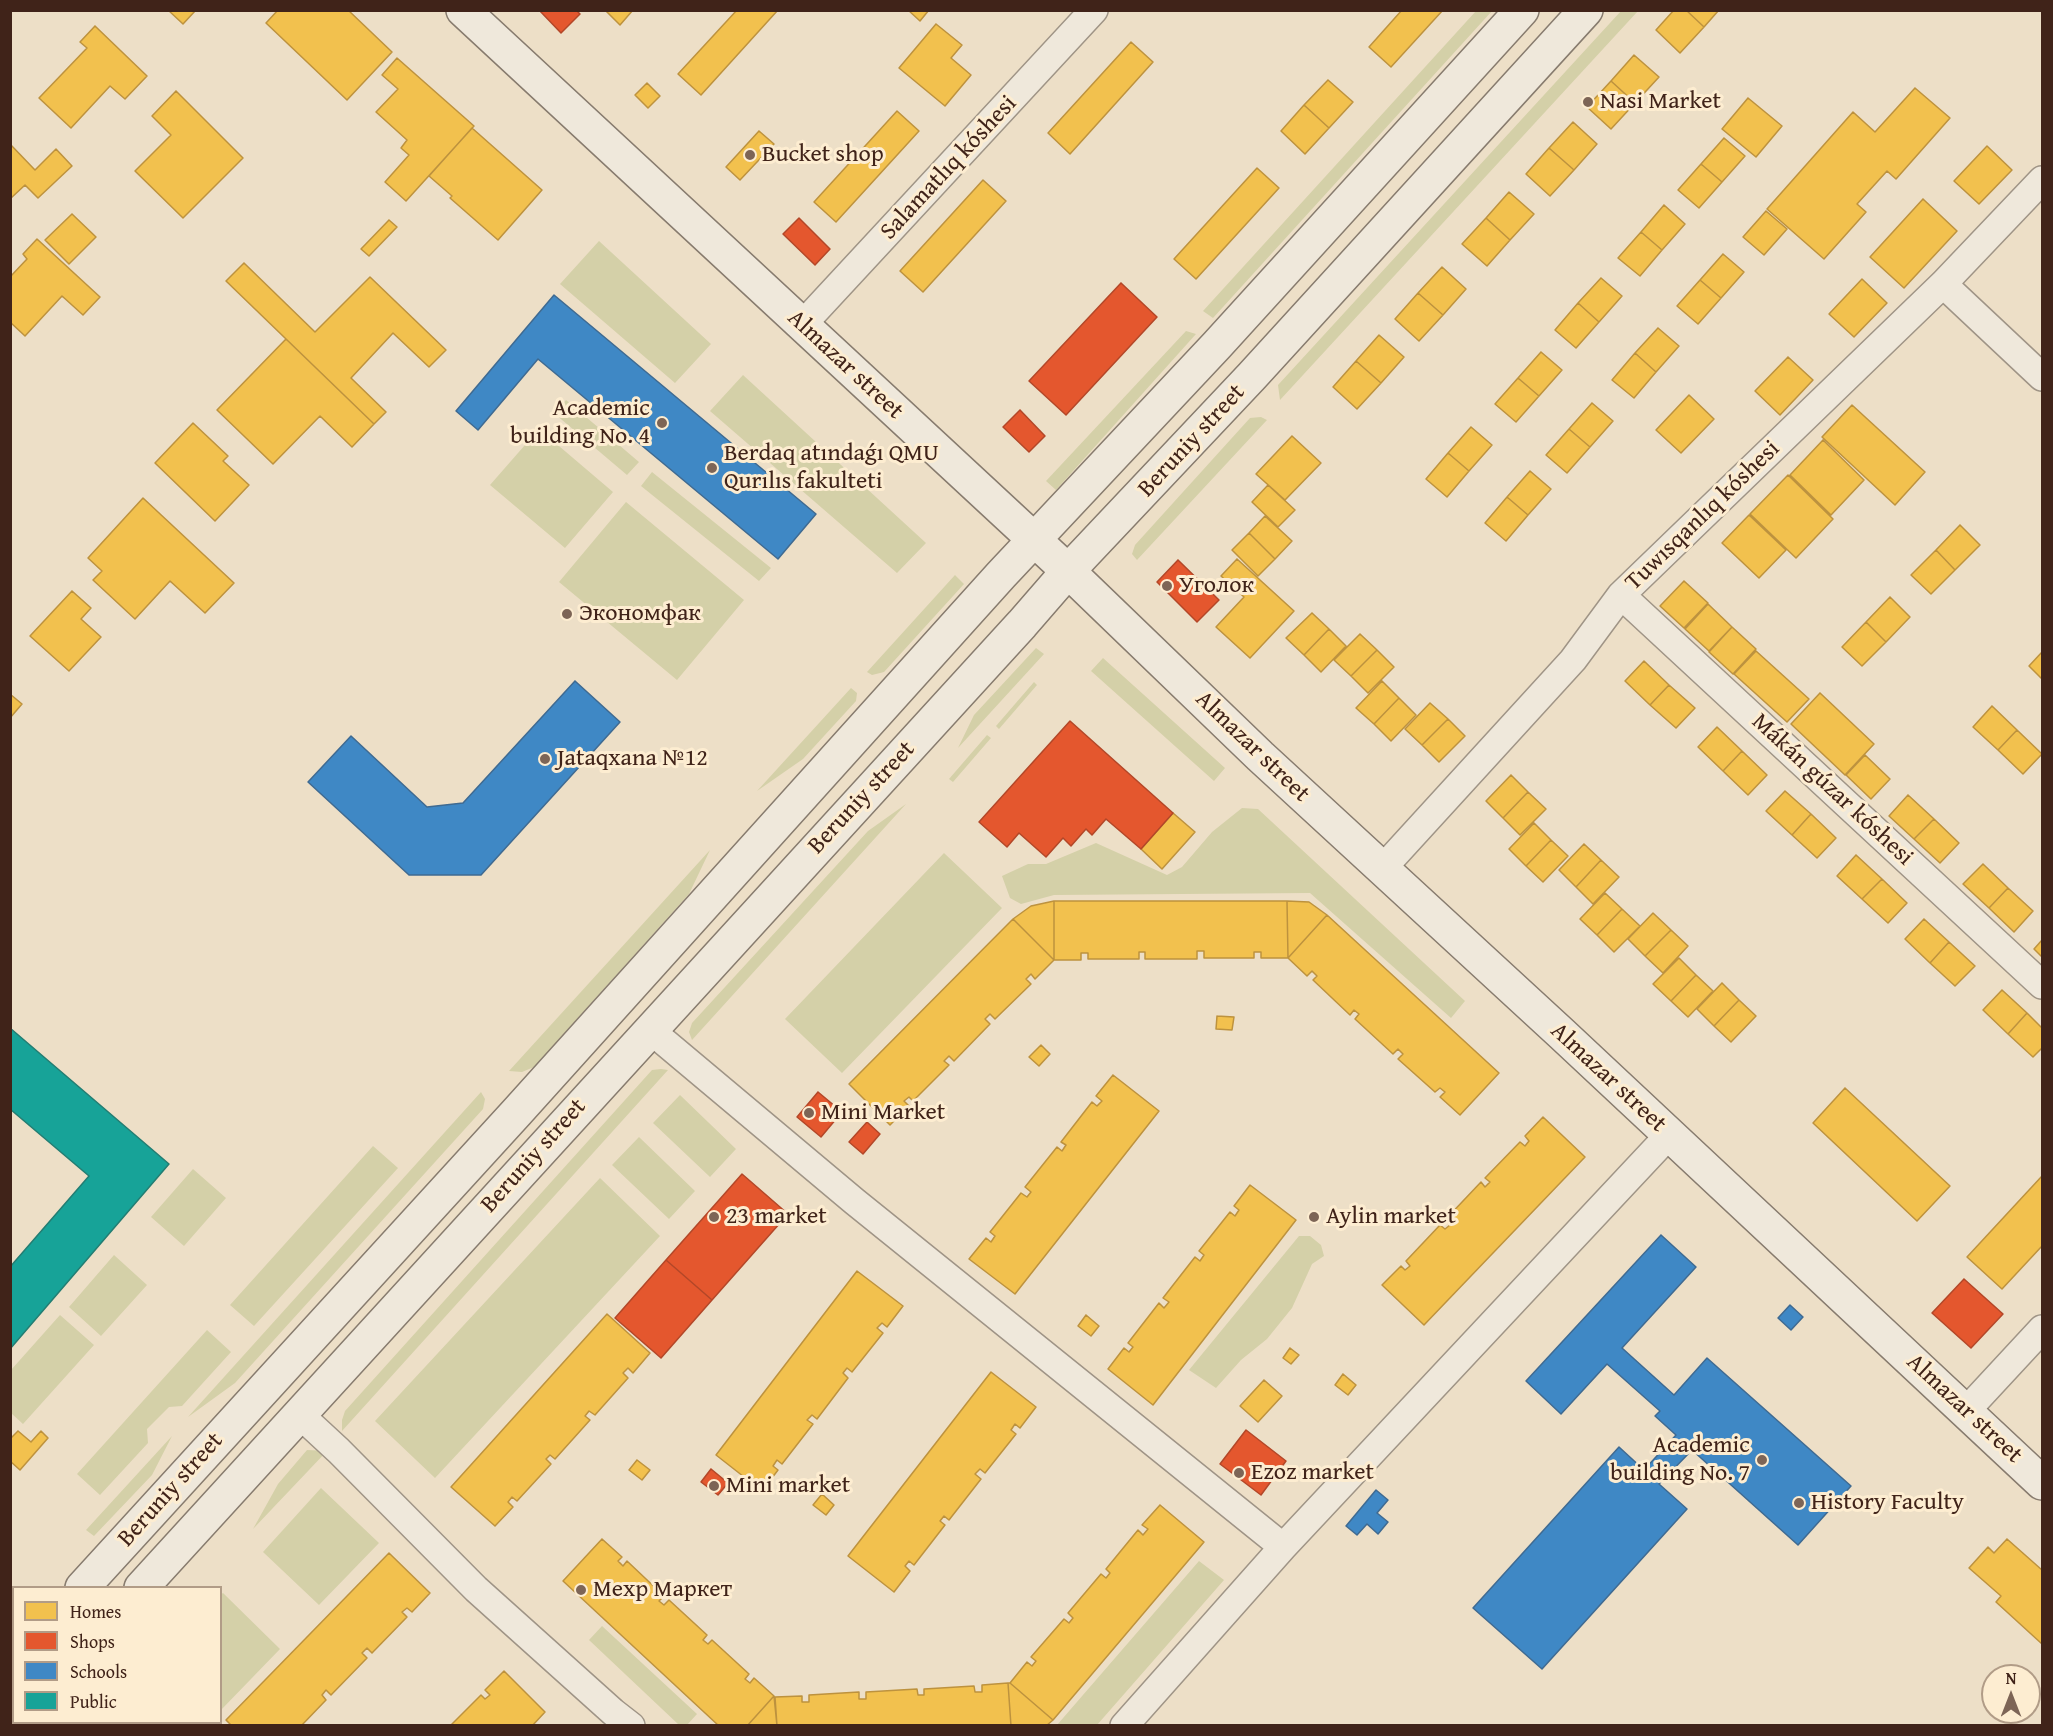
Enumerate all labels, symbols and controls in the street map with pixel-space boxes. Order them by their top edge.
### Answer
place label: Nasi Market [1600,88,1721,116]
street label: Salamatlıq kóshesi [875,90,1023,246]
marker: Nasi Market [1581,95,1595,109]
place label: Bucket shop [762,141,884,169]
marker: Bucket shop [743,148,757,162]
street label: Almazar street [781,304,909,426]
street label: Beruniy street [1132,379,1252,503]
place label: Academic building No. 4 [510,395,650,451]
marker: Academic building No. 4 [655,416,669,430]
street label: Tuwısqanlıq kóshesi [1620,435,1786,597]
place label: Berdaq atındaǵı QMU Qurılıs fakulteti [724,440,939,496]
marker: Berdaq atındaǵı QMU Qurılıs fakulteti [705,461,719,475]
place label: Уголок [1179,572,1254,600]
marker: Уголок [1160,579,1174,593]
place label: Экономфак [579,600,701,628]
marker: Экономфак [560,607,574,621]
street label: Almazar street [1189,685,1315,809]
street label: Mákán gúzar kóshesi [1745,708,1919,872]
street label: Beruniy street [802,736,922,860]
place label: Jataqxana №12 [557,745,708,773]
marker: Jataqxana №12 [538,752,552,766]
street label: Almazar street [1544,1017,1672,1139]
street label: Beruniy street [475,1093,593,1219]
place label: Mini Market [821,1099,945,1127]
marker: Mini Market [802,1106,816,1120]
place label: 23 market [726,1203,827,1231]
place label: Aylin market [1326,1203,1456,1231]
marker: 23 market [707,1210,721,1224]
marker: Aylin market [1307,1210,1321,1224]
street label: Almazar street [1900,1348,2028,1470]
street label: Beruniy street [112,1427,230,1553]
place label: Academic building No. 7 [1610,1432,1750,1488]
marker: Academic building No. 7 [1755,1453,1769,1467]
place label: Ezoz market [1251,1459,1374,1487]
marker: Ezoz market [1232,1466,1246,1480]
place label: Mini market [726,1472,850,1500]
marker: Mini market [707,1479,721,1493]
place label: History Faculty [1811,1489,1964,1517]
marker: History Faculty [1792,1496,1806,1510]
place label: Мехр Маркет [593,1576,732,1604]
marker: Мехр Маркет [574,1583,588,1597]
legend [12,1586,222,1724]
text: Homes [70,1598,121,1625]
text: Shops [70,1628,115,1655]
text: Schools [70,1658,127,1685]
north arrow [1981,1664,2041,1724]
text: N [2006,1666,2016,1690]
text: Public [70,1688,117,1715]

